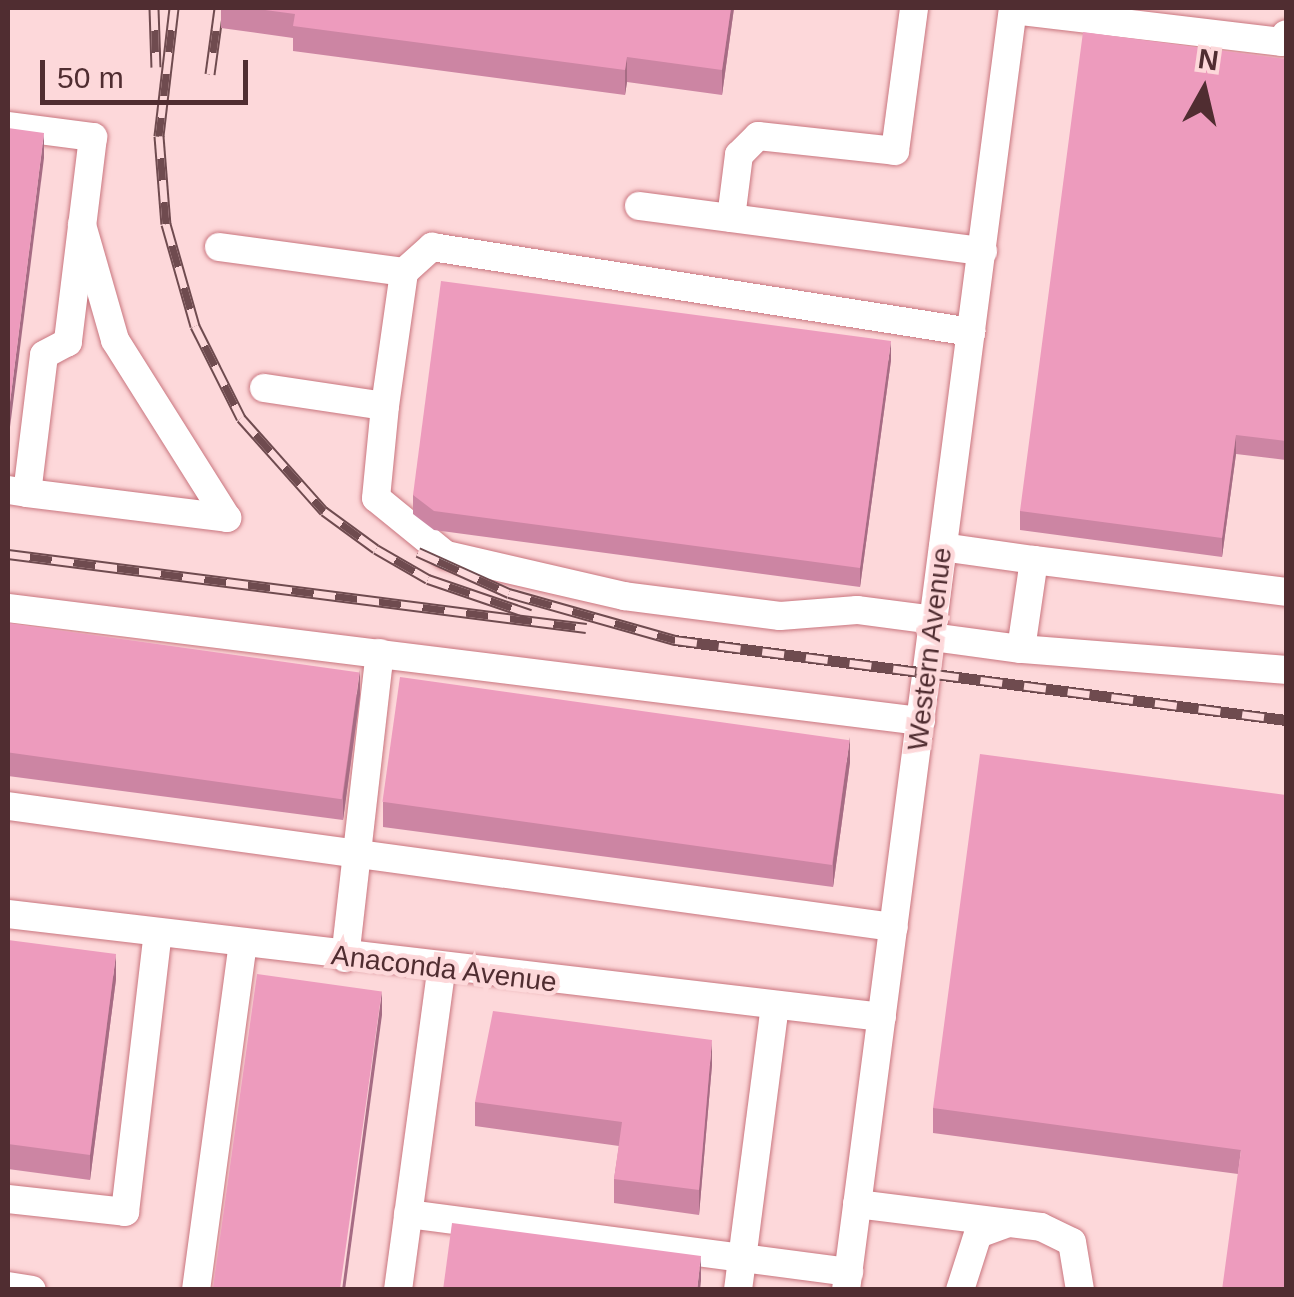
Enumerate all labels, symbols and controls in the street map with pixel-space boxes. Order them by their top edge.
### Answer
scale bar [45,40,252,102]
north arrow [1154,40,1254,140]
text: N [1196,43,1220,77]
text: 50 m [57,61,124,94]
street label: Western Avenue [901,545,959,753]
street label: Anaconda Avenue [329,938,559,1000]

